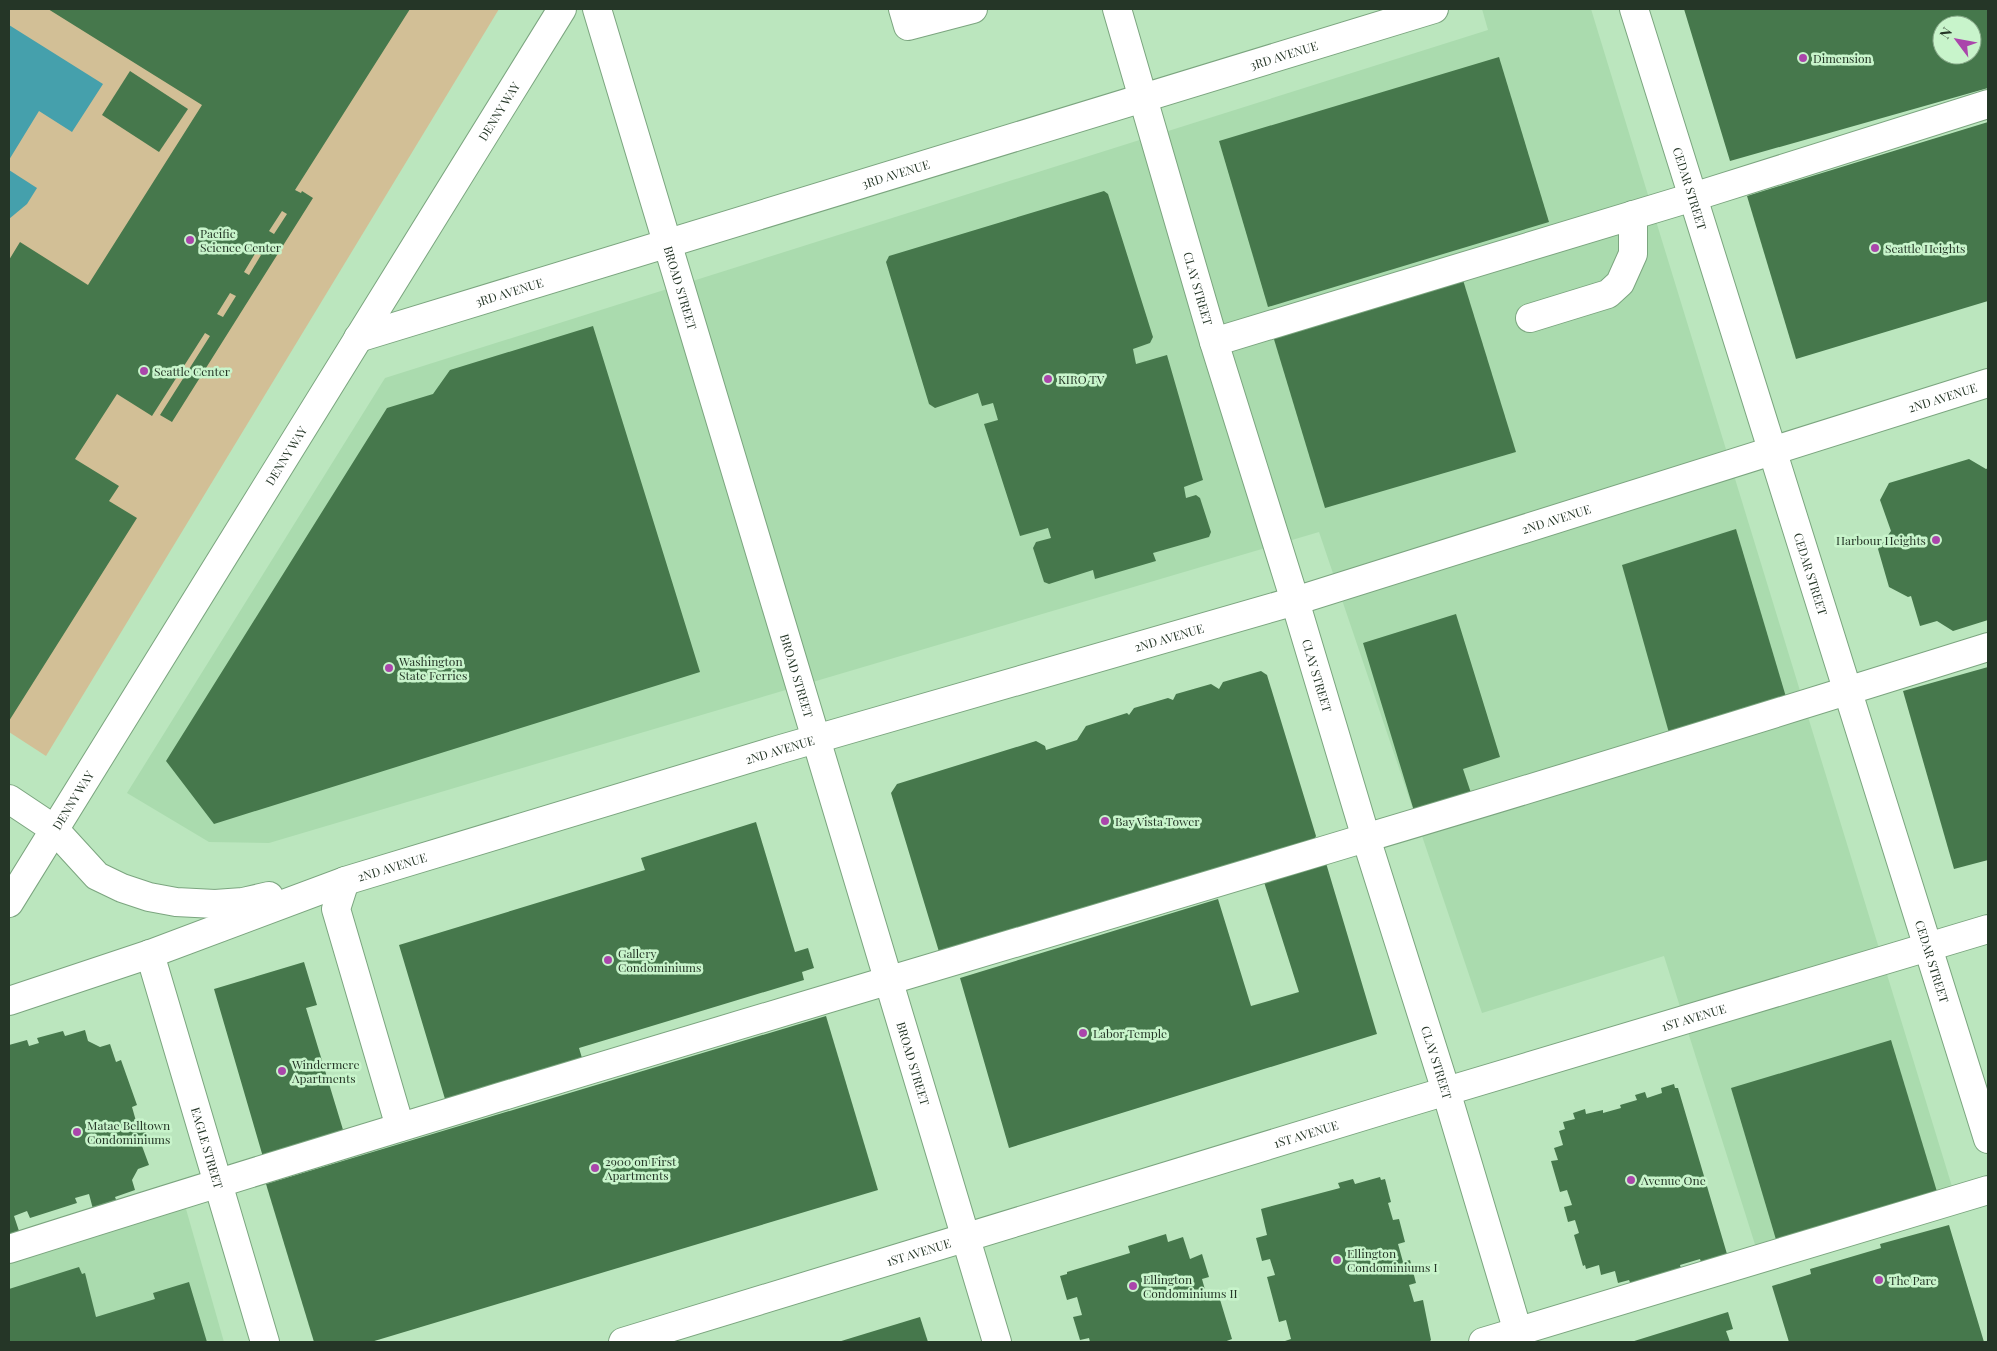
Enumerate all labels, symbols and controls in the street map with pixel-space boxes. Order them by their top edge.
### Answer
north arrow [1932,15,1982,65]
text: N [1935,24,1956,42]
street label: 3RD AVENUE [1248,37,1320,73]
place label: Dimension [1813,50,1872,66]
marker: Dimension [1797,52,1809,64]
street label: DENNY WAY [474,78,524,144]
street label: CEDAR STREET [1670,145,1711,232]
street label: 3RD AVENUE [859,156,931,192]
place label: Pacific Science Center [200,225,282,255]
marker: Pacific Science Center [184,234,196,246]
place label: Seattle Heights [1885,240,1965,256]
marker: Seattle Heights [1869,242,1881,254]
street label: BROAD STREET [661,244,701,332]
street label: CLAY STREET [1180,250,1217,328]
street label: 3RD AVENUE [473,274,545,310]
place label: Seattle Center [154,363,231,379]
marker: Seattle Center [138,365,150,377]
place label: KIRO TV [1058,371,1105,387]
marker: KIRO TV [1042,373,1054,385]
street label: 2ND AVENUE [1906,379,1979,416]
street label: DENNY WAY [261,422,310,488]
street label: 2ND AVENUE [1520,501,1593,537]
street label: CEDAR STREET [1791,531,1832,618]
place label: Harbour Heights [1836,532,1926,548]
marker: Harbour Heights [1930,534,1942,546]
street label: 2ND AVENUE [1132,620,1205,655]
street label: BROAD STREET [777,632,817,720]
street label: CLAY STREET [1299,637,1336,715]
place label: Washington State Ferries [398,653,467,683]
marker: Washington State Ferries [383,662,395,674]
street label: 2ND AVENUE [743,732,816,767]
street label: DENNY WAY [48,767,97,833]
place label: Bay Vista Tower [1115,813,1200,829]
marker: Bay Vista Tower [1099,815,1111,827]
street label: 2ND AVENUE [356,849,429,885]
street label: CEDAR STREET [1912,918,1953,1005]
place label: Gallery Condominiums [618,945,701,975]
marker: Gallery Condominiums [602,954,614,966]
street label: 1ST AVENUE [1660,1000,1728,1034]
street label: BROAD STREET [893,1020,934,1108]
street label: CLAY STREET [1418,1024,1456,1101]
place label: Labor Temple [1093,1025,1167,1041]
marker: Labor Temple [1077,1027,1089,1039]
place label: Windermere Apartments [291,1056,360,1086]
marker: Windermere Apartments [276,1065,288,1077]
street label: EAGLE STREET [188,1105,227,1191]
street label: 1ST AVENUE [1272,1116,1340,1151]
place label: Matae Belltown Condominiums [87,1117,170,1147]
marker: Matae Belltown Condominiums [71,1126,83,1138]
place label: 2900 on First Apartments [604,1153,677,1183]
marker: 2900 on First Apartments [589,1162,601,1174]
place label: Avenue One [1640,1172,1706,1188]
marker: Avenue One [1625,1174,1637,1186]
street label: 1ST AVENUE [884,1234,953,1269]
place label: Ellington Condominiums I [1347,1245,1437,1275]
marker: Ellington Condominiums I [1331,1254,1343,1266]
place label: Ellington Condominiums II [1143,1271,1238,1301]
place label: The Parc [1889,1272,1937,1288]
marker: The Parc [1873,1274,1885,1286]
marker: Ellington Condominiums II [1127,1280,1139,1292]

